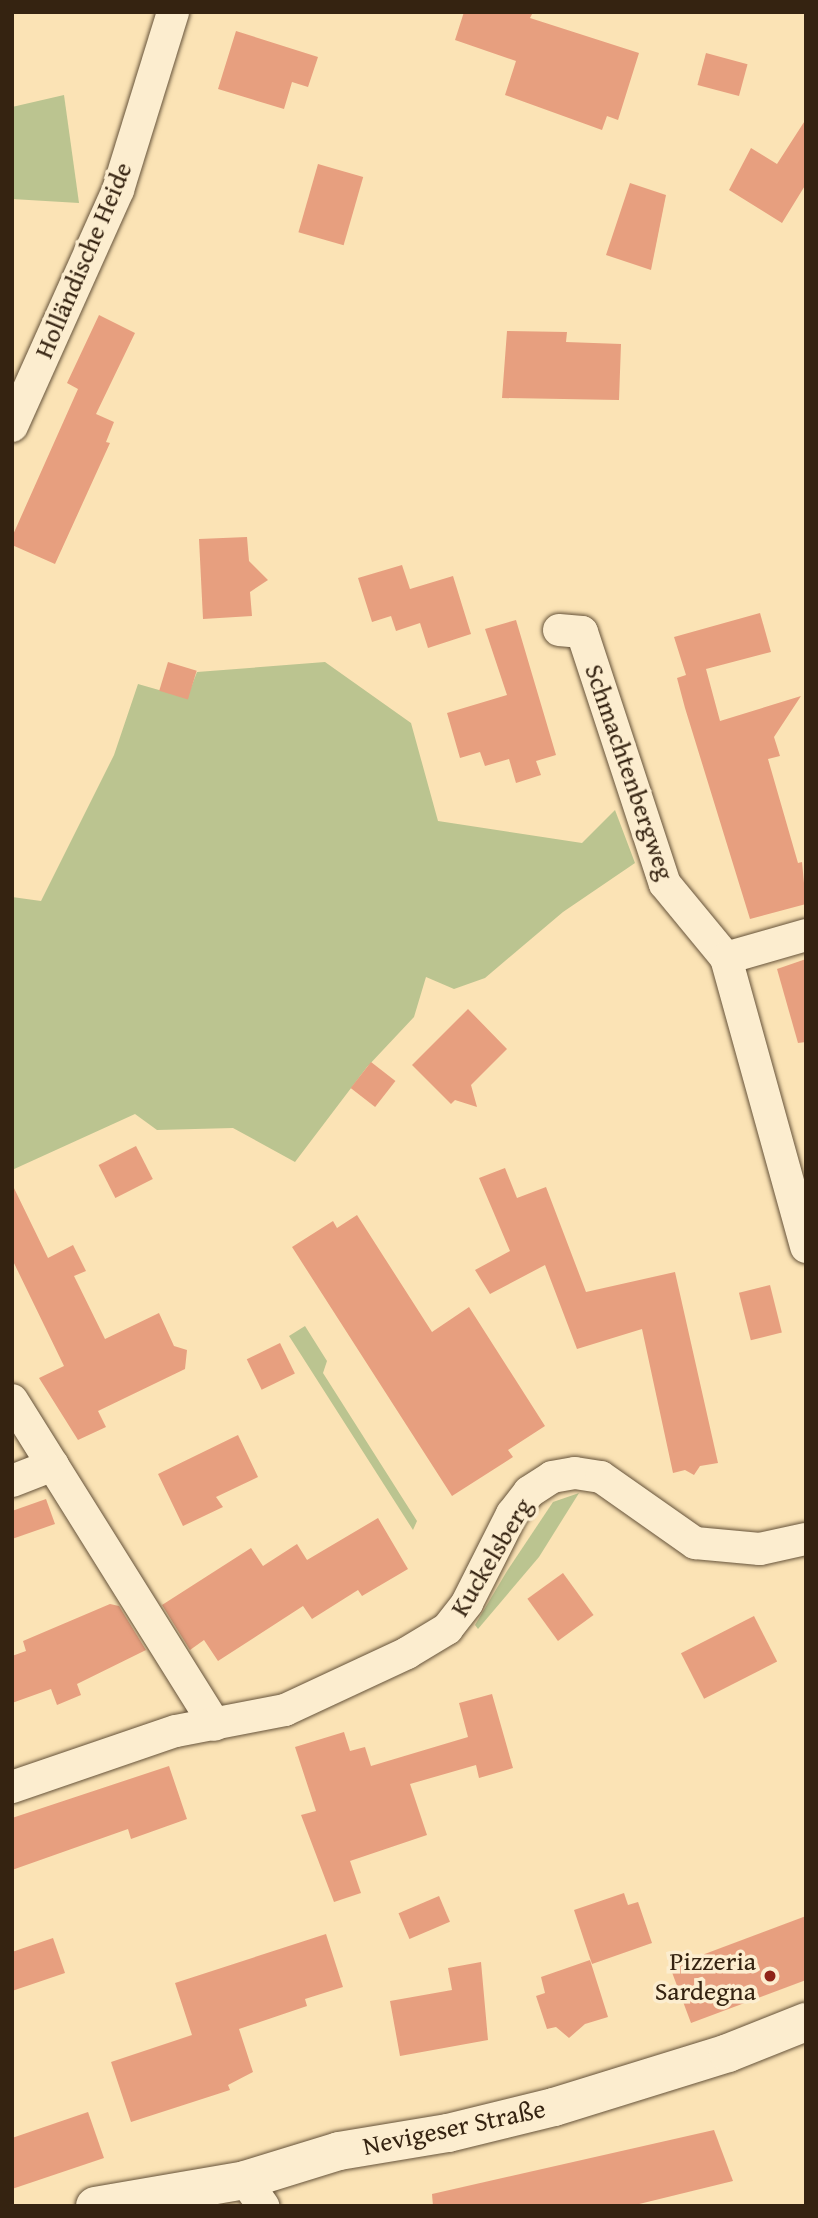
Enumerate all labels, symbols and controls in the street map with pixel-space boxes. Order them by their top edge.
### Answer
street label: Holländische Heide [28,157,138,363]
street label: Schmachtenbergweg [578,660,682,884]
street label: Kuckelsberg [444,1492,538,1622]
place label: Pizzeria Sardegna [655,1945,756,2007]
marker: Pizzeria Sardegna [762,1968,778,1984]
street label: Nevigeser Straße [360,2092,548,2162]

